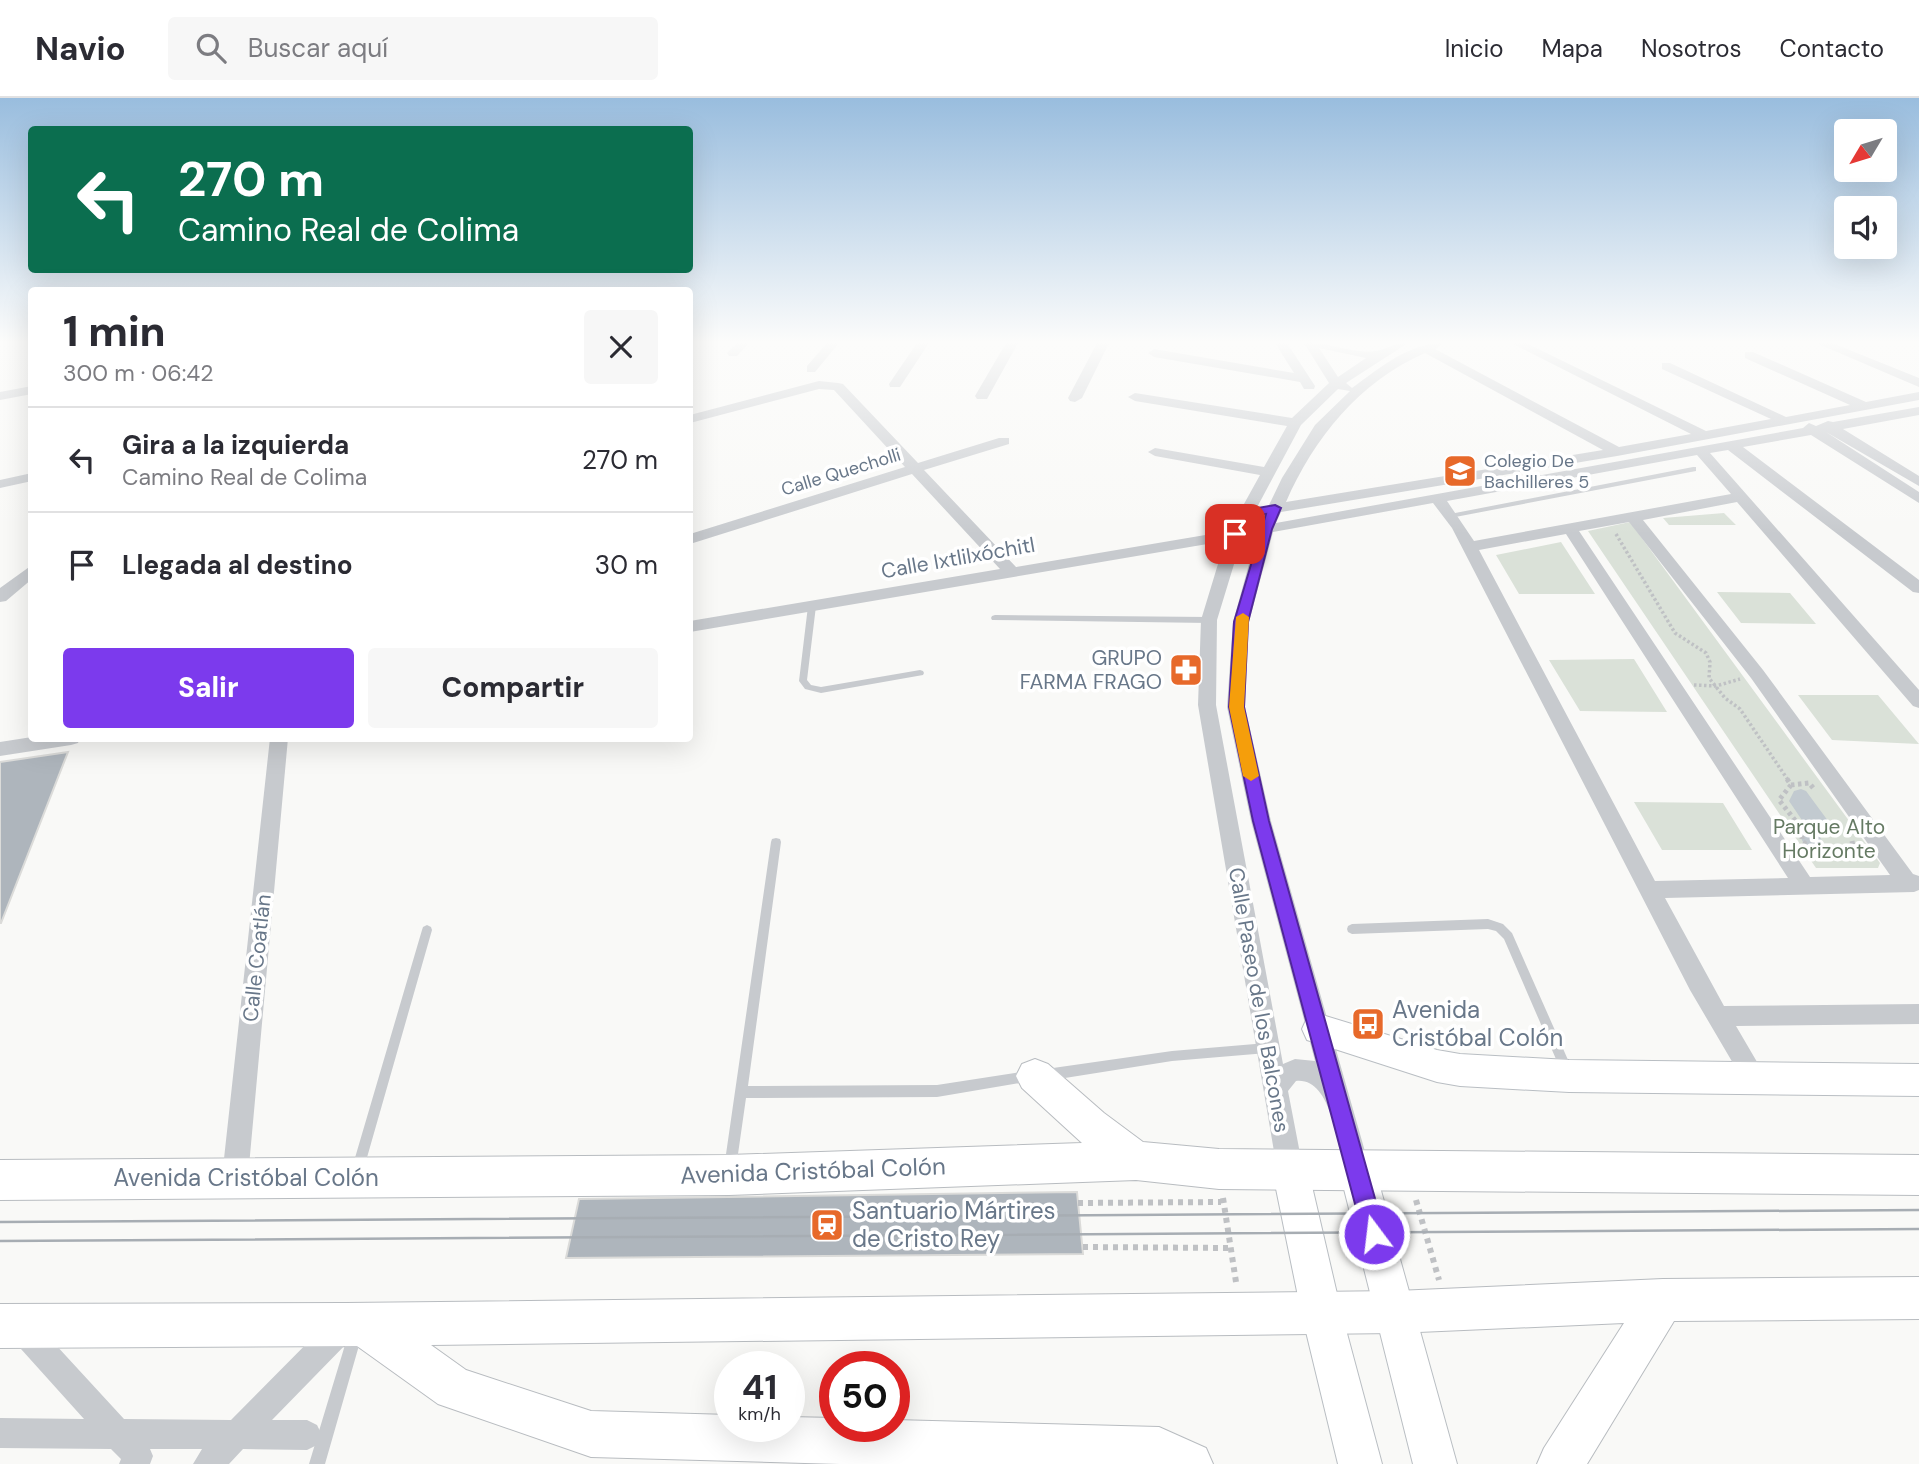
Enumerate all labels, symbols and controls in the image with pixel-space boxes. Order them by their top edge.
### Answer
search box [168,17,658,80]
text: Navio [35,27,126,70]
icon: search [192,29,230,67]
text: Buscar aquí [248,31,388,65]
text: Inicio [1445,33,1504,64]
text: Mapa [1542,33,1603,64]
text: Nosotros [1641,33,1742,64]
text: Contacto [1780,33,1884,64]
north arrow [1834,119,1897,182]
map controls [1834,119,1897,259]
text: 270 m [178,147,324,211]
icon: left [63,154,154,245]
button: sound [1834,196,1897,259]
text: Camino Real de Colima [178,209,519,251]
text: 1 min [63,304,166,359]
button: close [584,310,658,384]
text: 300 m · 06:42 [63,358,214,388]
text: Gira a la izquierda [122,428,349,462]
icon: left [63,441,101,479]
street label: Calle Quecholli [778,442,904,502]
text: 270 m [582,443,658,477]
place label: Colegio De Bachilleres 5 [1484,449,1589,494]
school or university icon: Colegio De Bachilleres 5 [1441,452,1479,490]
text: Camino Real de Colima [122,462,367,492]
pin [1205,504,1265,564]
icon: arrive [1216,515,1254,553]
street label: Calle Ixtlilxóchitl [879,531,1037,585]
icon: arrive [63,546,101,584]
text: Llegada al destino [122,548,353,582]
text: 30 m [595,548,658,582]
place label: GRUPO FARMA FRAGO [1020,644,1162,696]
button: Salir [63,648,354,728]
button: Compartir [368,648,658,728]
pharmacy icon: GRUPO FARMA FRAGO [1167,651,1205,689]
park label: Parque Alto Horizonte [1773,813,1885,865]
street label: Calle Paseo de los Balcones [1222,865,1296,1135]
street label: Calle Coatlán [236,893,278,1023]
place label: Avenida Cristóbal Colón [1392,994,1563,1053]
bus stop icon: Avenida Cristóbal Colón [1349,1005,1387,1043]
street label: Avenida Cristóbal Colón [680,1150,946,1191]
street label: Avenida Cristóbal Colón [113,1162,379,1193]
place label: Santuario Mártires de Cristo Rey [852,1195,1056,1254]
position arrow [1337,1197,1411,1271]
station icon: Santuario Mártires de Cristo Rey [808,1206,846,1244]
speed limit sign: 50 [819,1351,910,1442]
text: 41 [742,1364,777,1410]
text: km/h [738,1402,781,1426]

